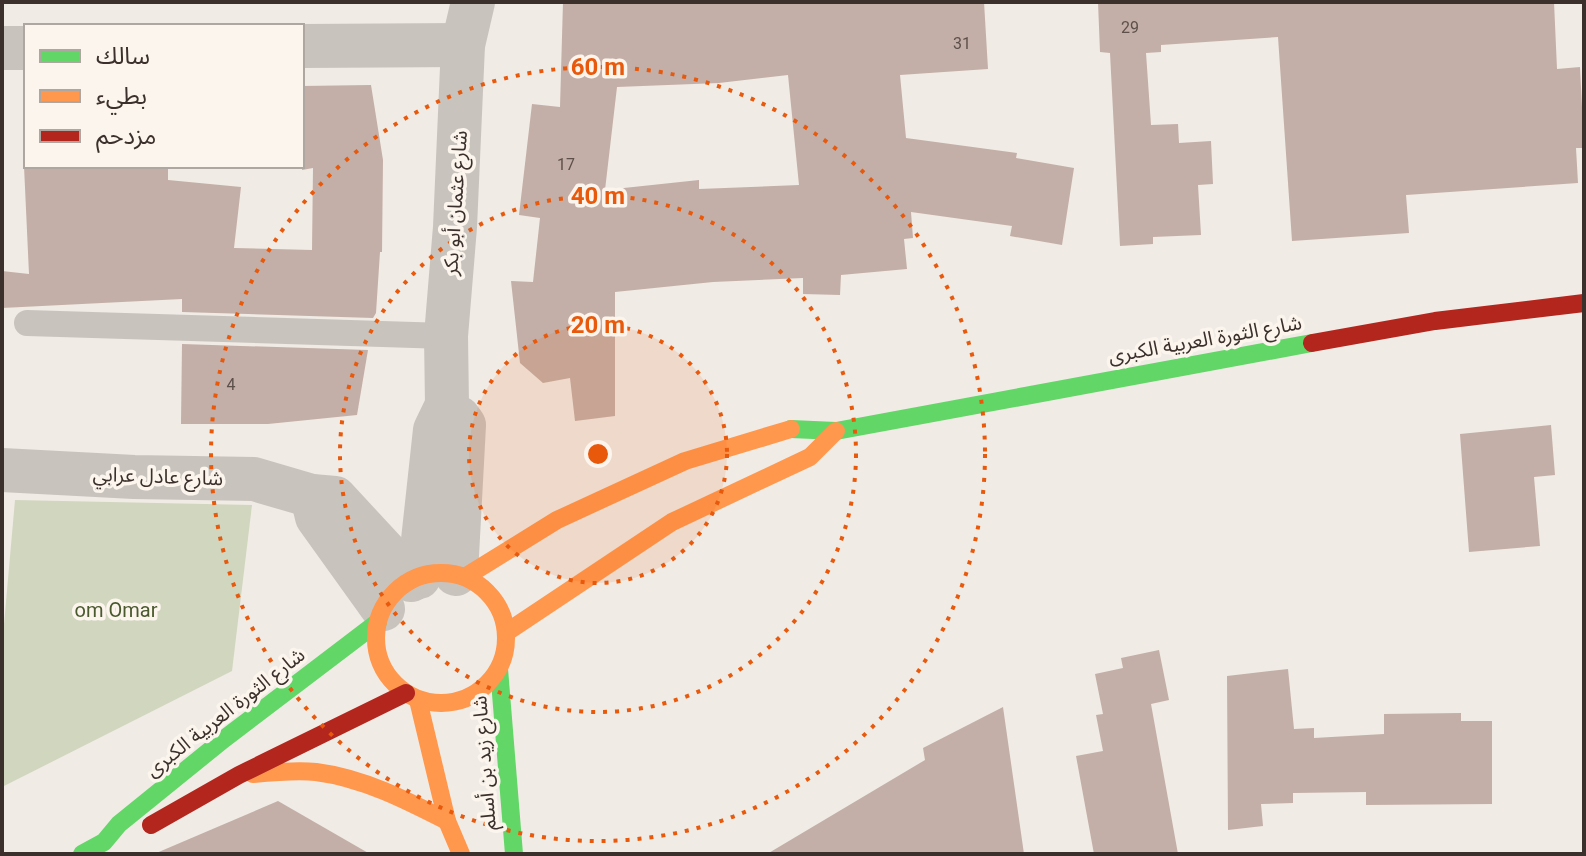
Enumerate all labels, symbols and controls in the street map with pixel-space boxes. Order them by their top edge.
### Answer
house number: 29 [1121,18,1139,37]
legend [24,24,304,168]
house number: 31 [953,34,971,53]
text: سالك [96,42,150,70]
text: 60 m [571,53,625,81]
text: بطيء [96,82,147,115]
text: مزدحم [96,122,156,153]
street label: شارع عثمان أبو بكر [438,130,475,278]
house number: 17 [557,155,575,174]
text: 40 m [571,182,625,210]
street label: شارع الثورة العربية الكبرى [1107,310,1304,371]
text: 20 m [571,311,625,339]
house number: 4 [227,375,236,394]
centre of rings [584,440,612,468]
street label: شارع عادل عرابي [92,462,224,494]
park label: om Omar [75,598,158,622]
street label: شارع الثورة العربية الكبرى [140,642,311,784]
street label: شارع زيد بن أسلم [467,695,504,831]

